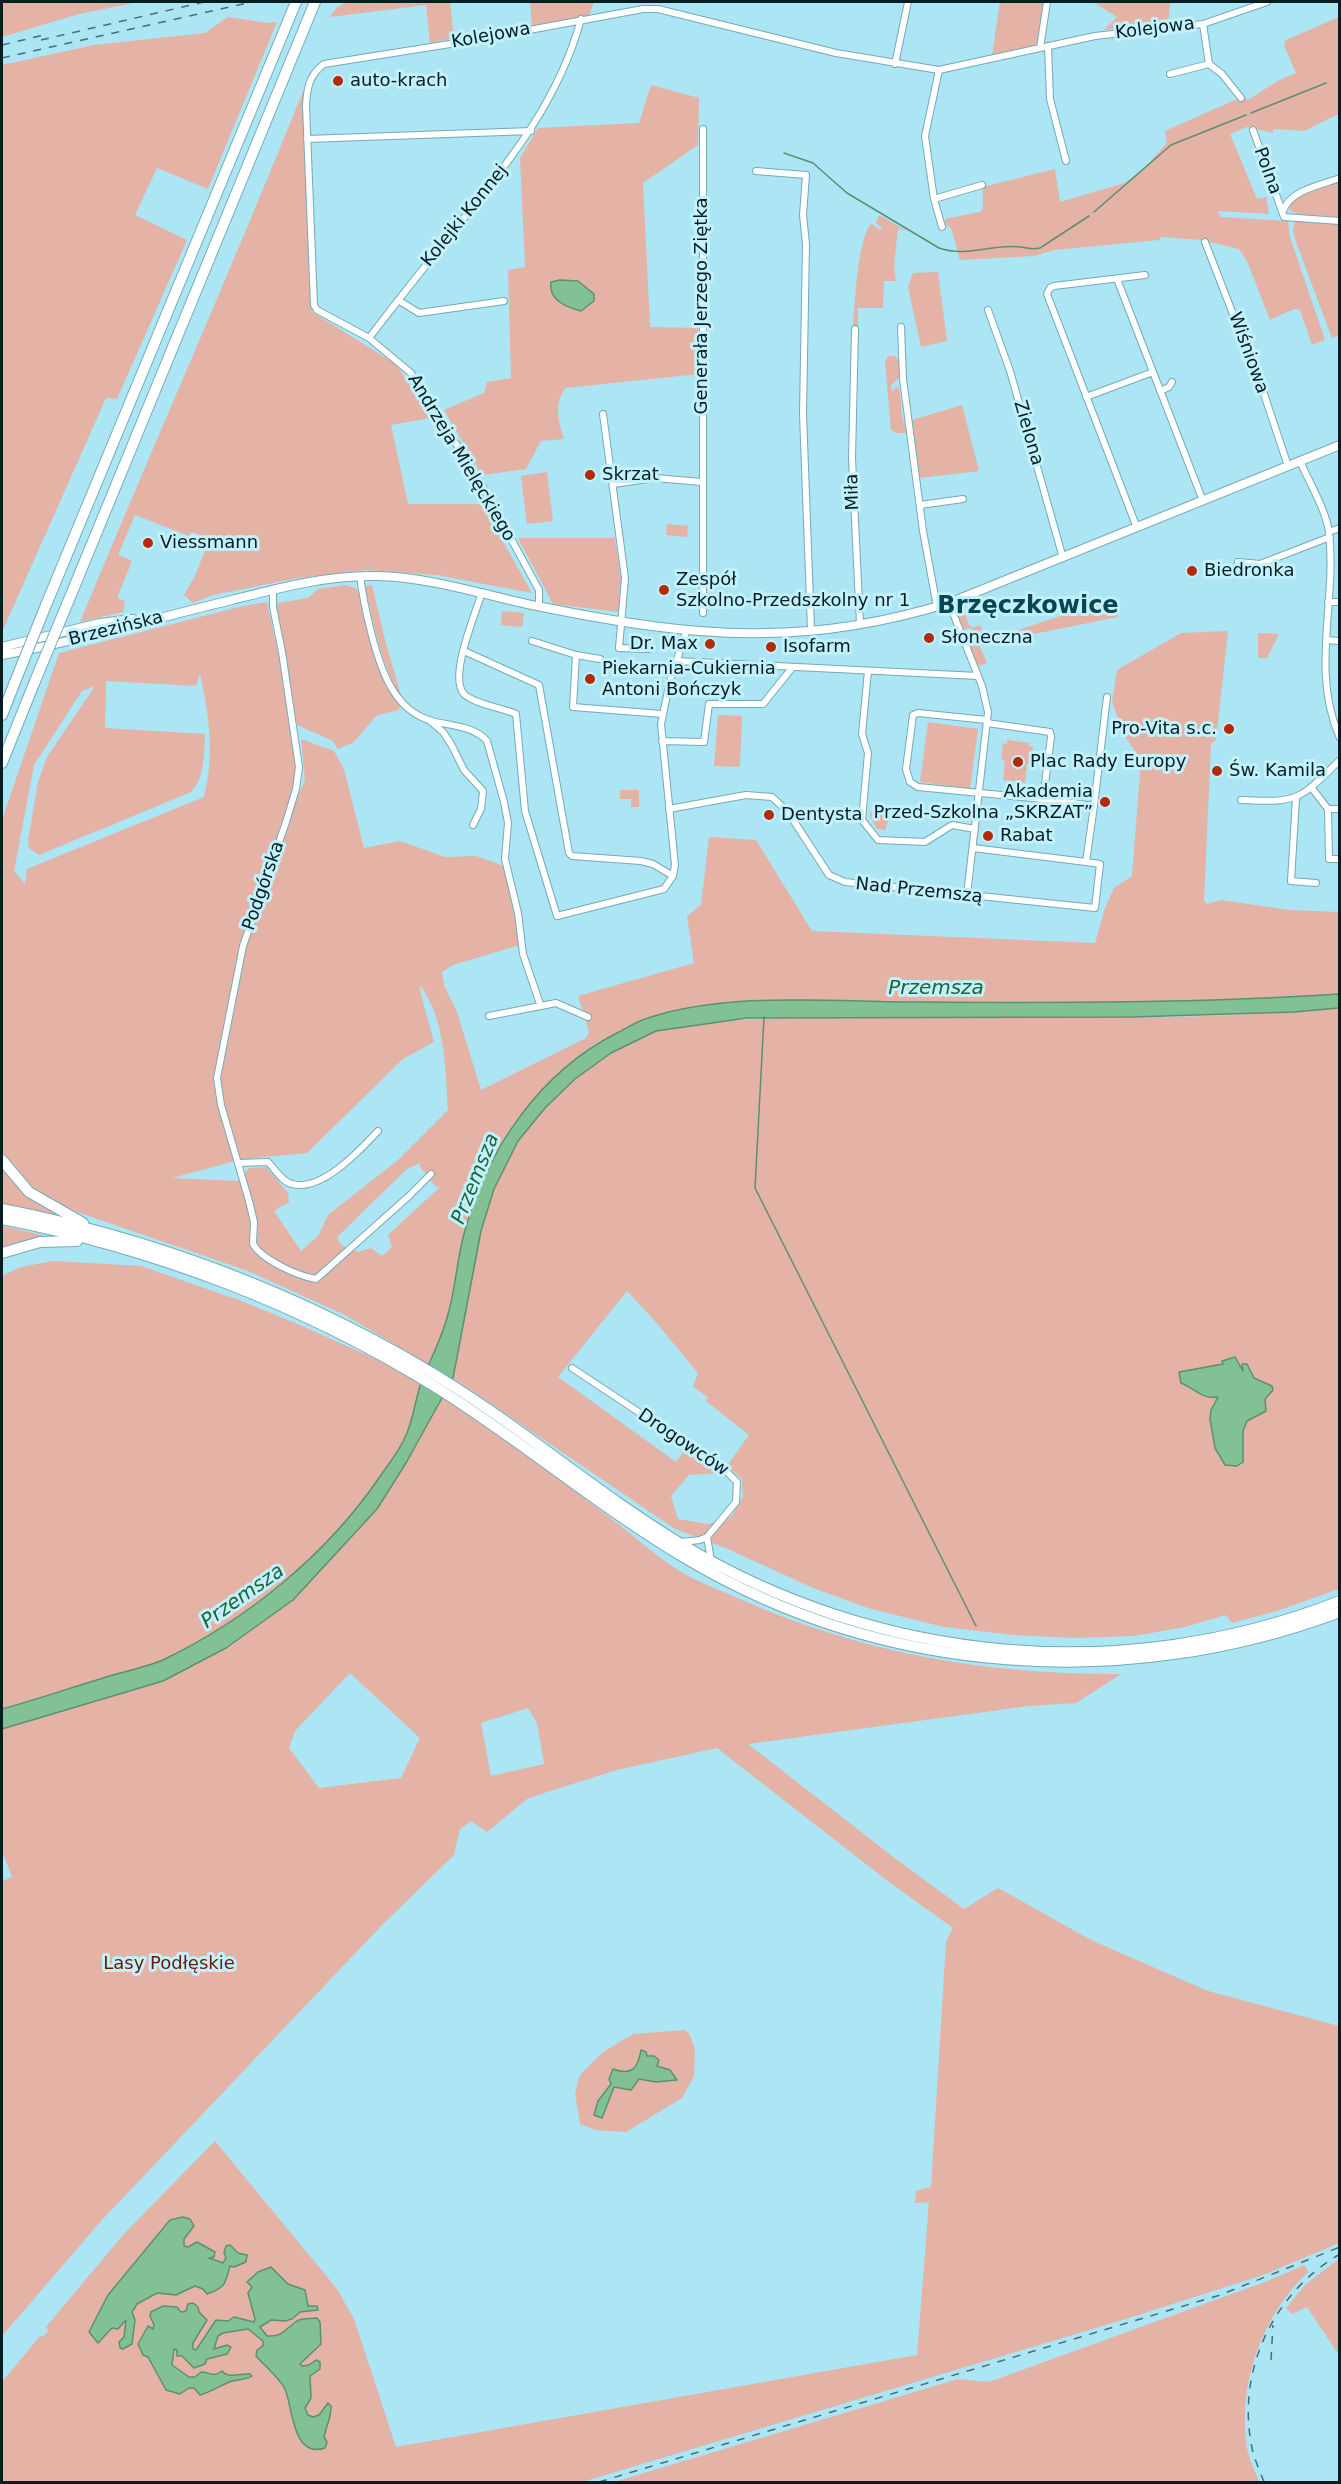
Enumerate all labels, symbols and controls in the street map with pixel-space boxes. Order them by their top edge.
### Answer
street label: Kolejowa [1114,13,1196,45]
street label: Kolejowa [450,18,532,54]
place label: auto-krach [350,70,447,92]
marker: auto-krach [331,74,345,88]
street label: Polna [1249,144,1285,198]
street label: Kolejki Konnej [417,161,513,271]
street label: Generała Jerzego Ziętka [691,198,713,414]
street label: Wiśniowa [1223,309,1273,397]
street label: Andrzeja Mielęckiego [402,370,520,546]
street label: Zielona [1008,398,1048,468]
place label: Skrzat [602,464,659,486]
marker: Skrzat [583,468,597,482]
street label: Miła [842,473,864,511]
place label: Viessmann [160,532,258,554]
marker: Viessmann [141,536,155,550]
place label: Biedronka [1204,560,1294,582]
marker: Biedronka [1185,564,1199,578]
place label: Zespół Szkolno-Przedszkolny nr 1 [676,569,910,612]
marker: Zespół Szkolno-Przedszkolny nr 1 [657,583,671,597]
district label: Brzęczkowice [937,593,1119,621]
street label: Brzezińska [67,607,165,651]
place label: Słoneczna [941,627,1033,649]
marker: Słoneczna [922,631,936,645]
place label: Dr. Max [630,633,698,655]
place label: Isofarm [783,636,851,658]
marker: Dr. Max [703,637,717,651]
marker: Isofarm [764,640,778,654]
place label: Piekarnia-Cukiernia Antoni Bończyk [602,658,776,700]
marker: Piekarnia-Cukiernia Antoni Bończyk [583,672,597,686]
place label: Pro-Vita s.c. [1111,718,1217,740]
marker: Pro-Vita s.c. [1222,722,1236,736]
place label: Plac Rady Europy [1030,751,1186,773]
marker: Plac Rady Europy [1011,755,1025,769]
place label: Św. Kamila [1229,760,1326,782]
marker: Św. Kamila [1210,764,1224,778]
place label: Akademia Przed-Szkolna „SKRZAT” [874,781,1093,824]
marker: Akademia Przed-Szkolna „SKRZAT” [1098,795,1112,809]
place label: Dentysta [781,804,863,826]
marker: Dentysta [762,808,776,822]
place label: Rabat [1000,825,1053,847]
marker: Rabat [981,829,995,843]
street label: Podgórska [239,839,289,933]
street label: Nad Przemszą [854,874,984,908]
water label: Przemsza [888,977,984,1001]
water label: Przemsza [447,1130,505,1228]
street label: Drogowców [634,1405,732,1481]
water label: Przemsza [197,1560,289,1634]
park label: Lasy Podłęskie [103,1953,235,1975]

